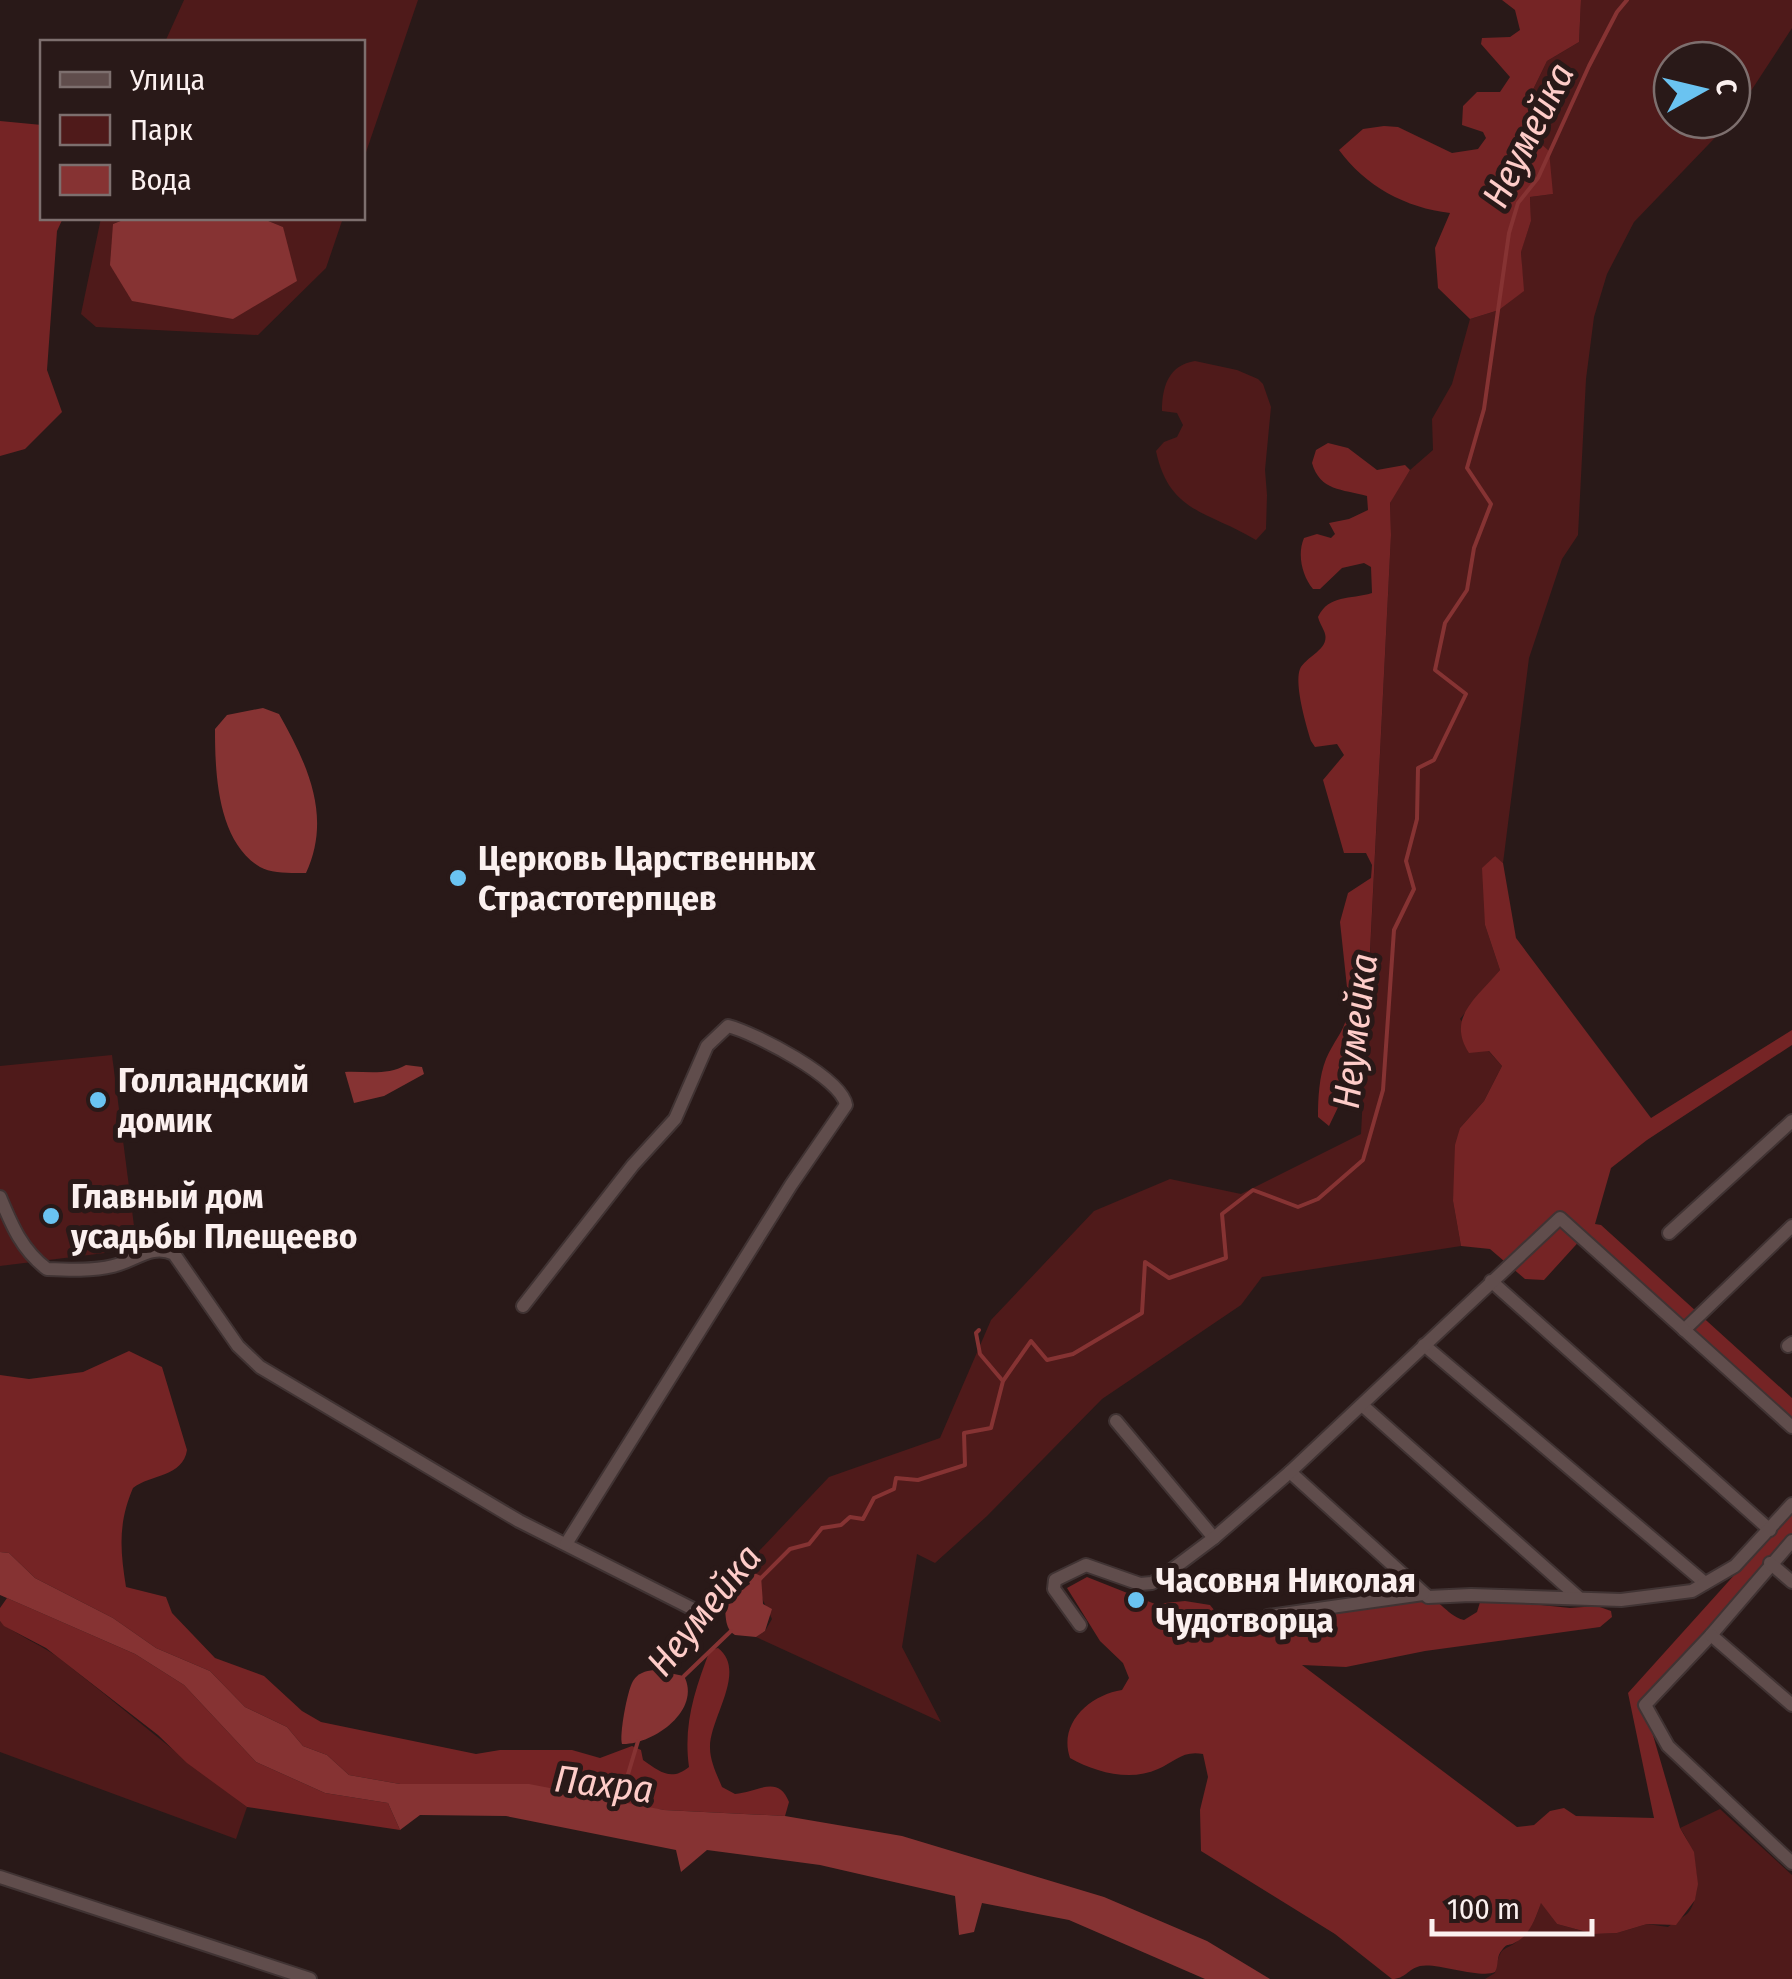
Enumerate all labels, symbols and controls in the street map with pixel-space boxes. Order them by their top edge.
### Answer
legend [40,40,365,220]
north arrow [1652,40,1752,140]
water label: Неумейка [1472,55,1584,215]
text: Улица [129,62,205,98]
text: С [1709,77,1744,96]
text: Парк [130,112,193,148]
text: Вода [130,162,192,198]
place label: Церковь Царственных Страстотерпцев [478,837,816,919]
marker: Церковь Царственных Страстотерпцев [447,867,469,889]
water label: Неумейка [1323,951,1387,1111]
place label: Голландский домик [117,1059,309,1141]
marker: Голландский домик [87,1089,109,1111]
place label: Главный дом усадьбы Плещеево [70,1175,357,1257]
marker: Главный дом усадьбы Плещеево [40,1205,62,1227]
water label: Неумейка [637,1535,771,1685]
place label: Часовня Николая Чудотворца [1156,1559,1416,1641]
marker: Часовня Николая Чудотворца [1125,1589,1147,1611]
water label: Пахра [552,1755,656,1813]
scale bar [1432,1874,1592,1936]
text: 100 m [1447,1891,1520,1927]

